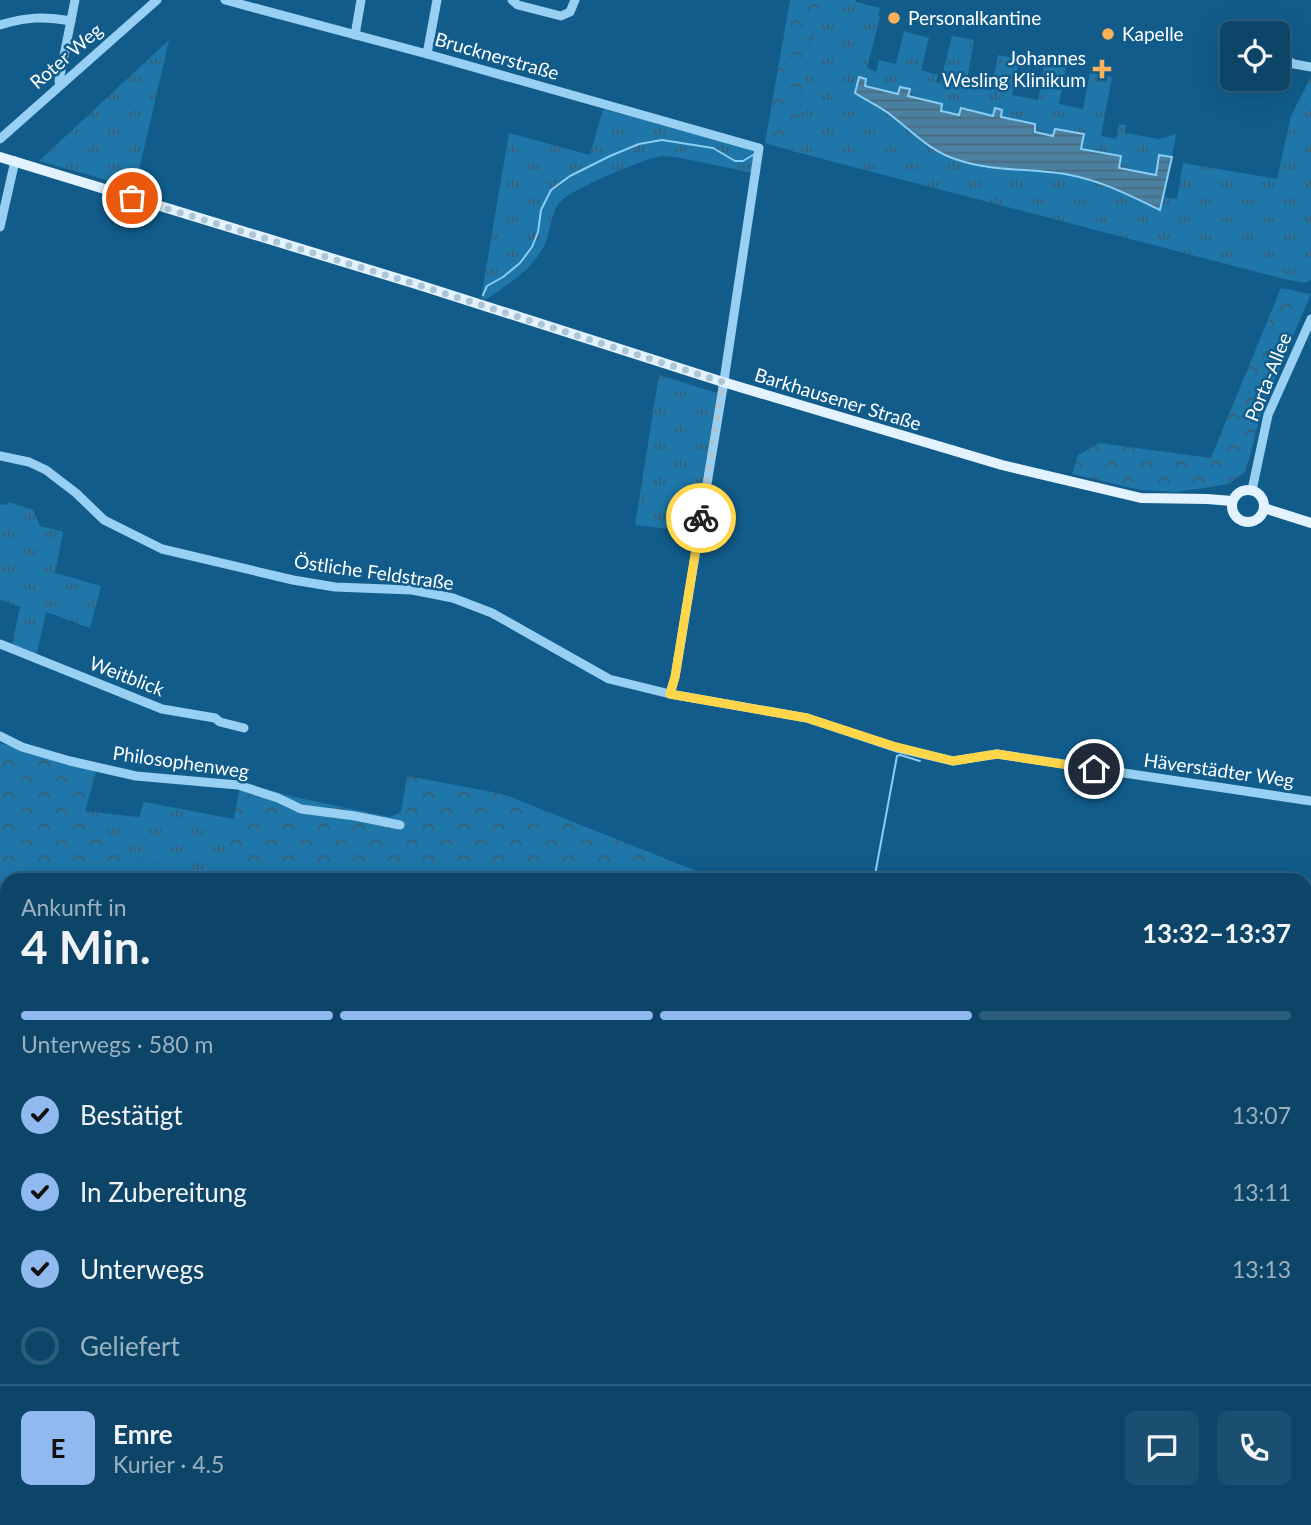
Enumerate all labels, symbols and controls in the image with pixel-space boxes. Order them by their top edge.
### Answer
place label: Personalkantine [908,6,1041,29]
marker: Personalkantine [886,10,902,26]
street label: Roter Weg [25,18,107,93]
map controls [1220,21,1290,91]
button: locate [1220,21,1290,91]
place label: Kapelle [1122,22,1184,45]
marker: Kapelle [1100,26,1116,42]
street label: Brucknerstraße [432,27,562,84]
place label: Johannes Wesling Klinikum [942,46,1086,91]
marker: Johannes Wesling Klinikum [1092,59,1112,79]
pin [102,168,162,228]
icon: bag [113,179,151,217]
street label: Porta-Allee [1239,329,1296,425]
street label: Barkhausener Straße [752,362,924,435]
courier [666,483,736,553]
icon: bike [682,499,720,537]
street label: Östliche Feldstraße [293,549,455,594]
street label: Weitblick [86,651,168,700]
pin [1064,739,1124,799]
street label: Philosophenweg [111,741,251,782]
street label: Häverstädter Weg [1142,748,1296,791]
icon: home [1075,750,1113,788]
text: Ankunft in [21,893,127,921]
text: 13:32–13:37 [1142,917,1291,949]
text: 4 Min. [21,919,151,974]
text: Unterwegs · 580 m [21,1030,214,1058]
icon: check [21,1096,59,1134]
text: Bestätigt [80,1099,183,1131]
text: 13:07 [1232,1101,1291,1129]
icon: check [21,1173,59,1211]
text: In Zubereitung [80,1176,247,1208]
text: 13:11 [1232,1178,1291,1206]
icon: check [21,1250,59,1288]
text: Unterwegs [80,1253,204,1285]
text: 13:13 [1232,1255,1291,1283]
text: Geliefert [80,1330,180,1362]
button: chat [1125,1411,1199,1485]
button: phone [1217,1411,1291,1485]
text: Emre [113,1418,173,1450]
text: E [51,1432,65,1464]
text: Kurier · 4.5 [113,1450,224,1478]

